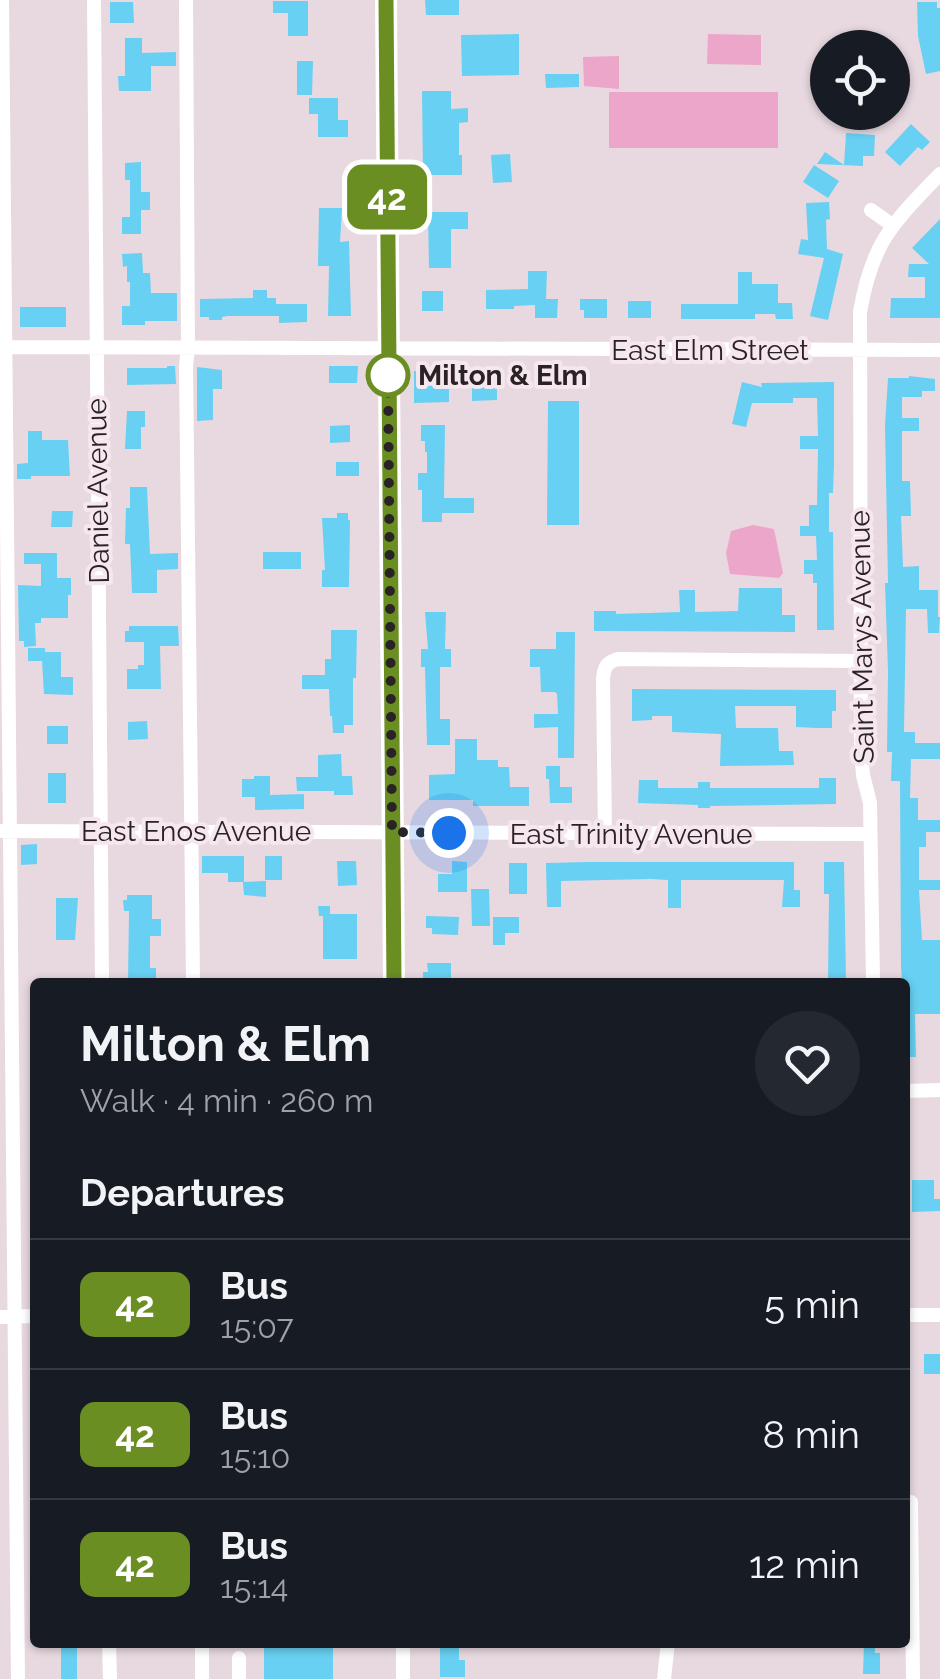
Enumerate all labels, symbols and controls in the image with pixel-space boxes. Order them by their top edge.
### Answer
map controls [810,30,910,130]
button: locate [810,30,910,130]
line badge: 42 [342,164,432,230]
text: 42 [367,177,407,218]
street label: East Elm Street [611,334,809,367]
marker: Milton & Elm [367,354,409,396]
place label: Milton & Elm [418,359,588,392]
street label: Daniel Avenue [80,398,116,584]
street label: Saint Marys Avenue [843,510,881,764]
your location [424,808,474,858]
street label: East Enos Avenue [81,815,311,848]
street label: East Trinity Avenue [510,818,752,851]
button: heart [755,1011,860,1116]
text: Milton & Elm [80,1016,371,1072]
text: Walk · 4 min · 260 m [80,1082,373,1119]
text: Departures [80,1170,285,1215]
text: Bus [220,1263,288,1308]
text: 5 min [764,1282,860,1327]
text: 42 [115,1284,155,1325]
text: 15:07 [220,1308,294,1345]
text: Bus [220,1393,288,1438]
text: 8 min [762,1412,860,1457]
text: 42 [115,1414,155,1455]
text: 15:10 [220,1438,290,1475]
text: Bus [220,1523,288,1568]
text: 12 min [749,1542,860,1587]
text: 42 [115,1544,155,1585]
text: 15:14 [220,1568,288,1605]

